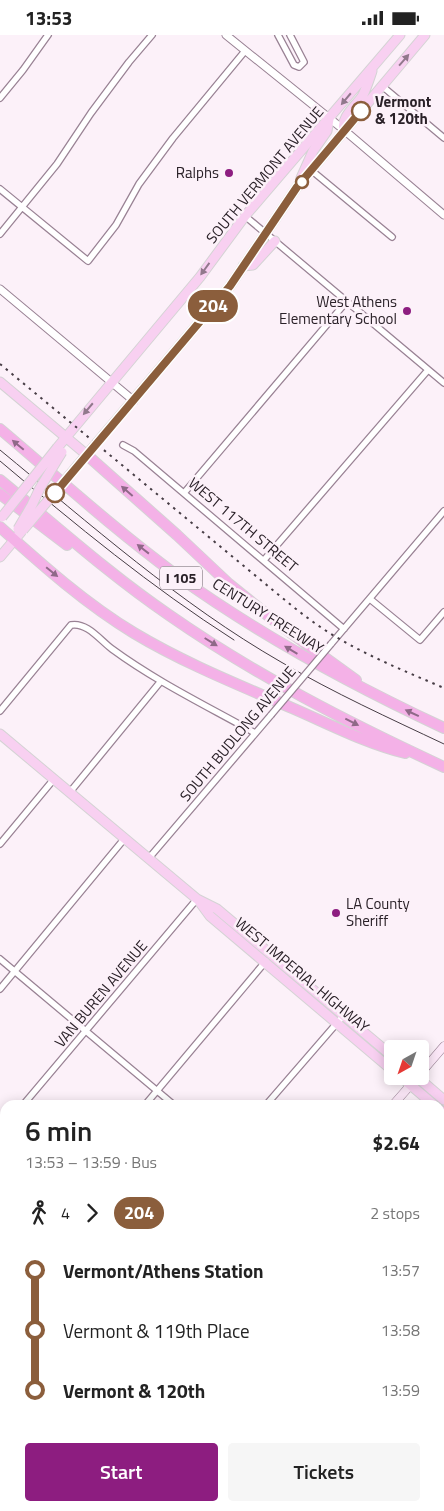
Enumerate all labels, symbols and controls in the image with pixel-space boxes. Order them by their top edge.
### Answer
text: 13:53 [25,3,72,32]
one-way arrow [398,54,409,66]
place label: Vermont & 120th [375,90,432,130]
one-way arrow [340,92,351,105]
street label: SOUTH VERMONT AVENUE [200,101,329,248]
marker: Vermont & 120th [351,101,371,121]
place label: Ralphs [176,161,219,184]
marker: Ralphs [223,167,235,179]
unlabelled marker [295,175,309,189]
one-way arrow [201,263,211,276]
line badge: 204 [184,290,242,322]
place label: West Athens Elementary School [279,290,397,330]
text: 204 [198,292,228,319]
marker: West Athens Elementary School [401,305,413,317]
one-way arrow [83,403,94,416]
one-way arrow [12,439,25,450]
street label: WEST 117TH STREET [183,472,303,578]
unlabelled marker [45,483,65,503]
one-way arrow [122,485,134,497]
one-way arrow [136,543,149,554]
one-way arrow [45,566,58,577]
road number: I 105 [160,567,202,589]
street label: CENTURY FREEWAY [208,572,328,659]
one-way arrow [204,638,217,647]
one-way arrow [285,645,298,654]
street label: SOUTH BUDLONG AVENUE [174,661,301,806]
one-way arrow [405,709,419,717]
one-way arrow [345,718,359,726]
place label: LA County Sheriff [346,892,410,932]
marker: LA County Sheriff [330,907,342,919]
street label: WEST IMPERIAL HIGHWAY [230,911,374,1038]
street label: VAN BUREN AVENUE [49,935,153,1052]
north arrow [384,1040,429,1085]
map controls [384,1040,429,1085]
text: 6 min [25,1109,92,1152]
text: $2.64 [373,1128,420,1157]
text: 13:53 – 13:59 · Bus [25,1150,157,1174]
icon: walk [25,1199,53,1227]
icon: forward [78,1199,106,1227]
text: 204 [124,1199,154,1226]
text: 4 [61,1201,70,1225]
text: 2 stops [370,1201,420,1225]
text: Vermont/Athens Station [63,1256,264,1285]
text: 13:57 [381,1258,420,1282]
text: Vermont & 119th Place [63,1316,250,1345]
text: 13:58 [381,1318,420,1342]
text: Vermont & 120th [63,1376,205,1405]
text: 13:59 [381,1378,420,1402]
button: Start [25,1443,218,1501]
button: Tickets [228,1443,420,1501]

